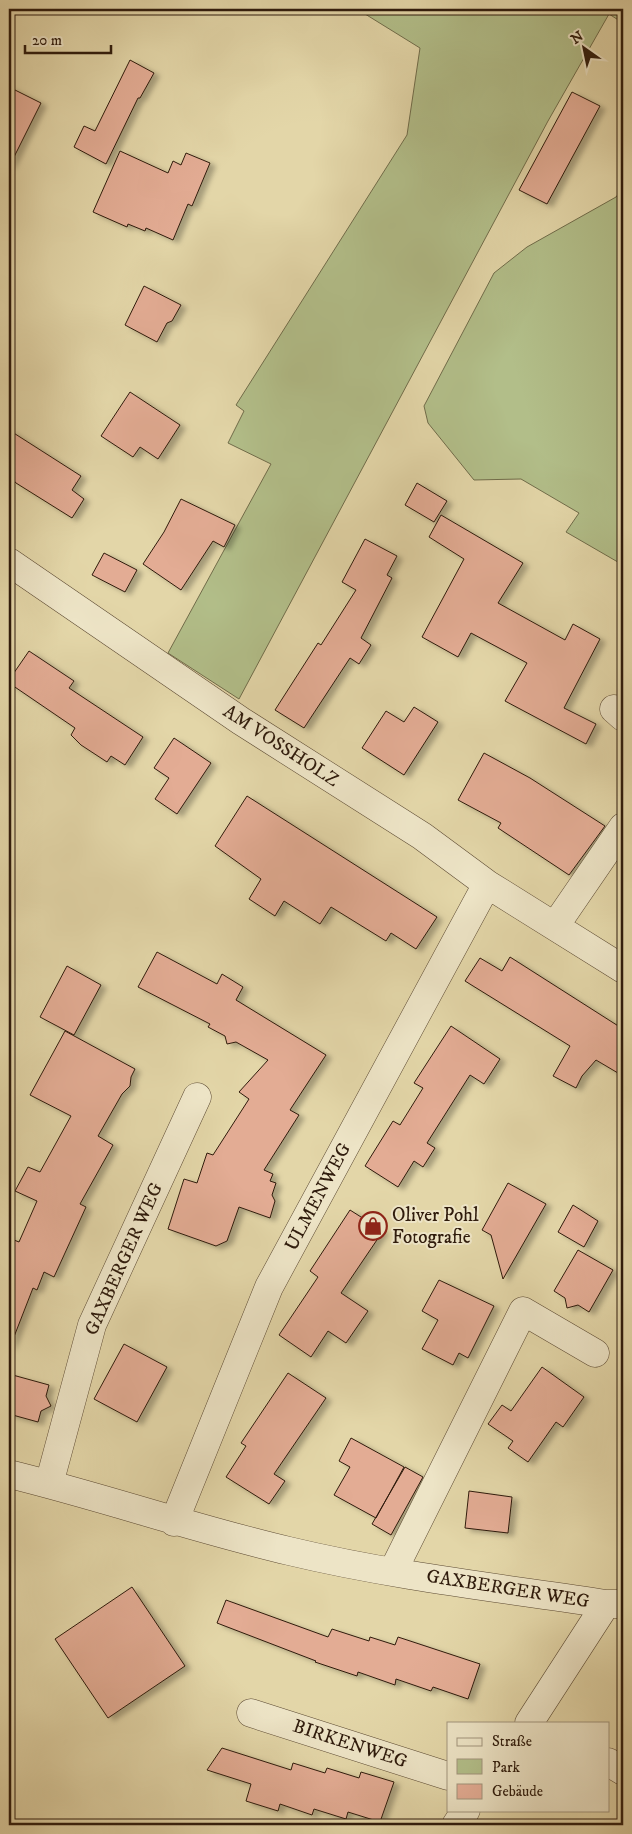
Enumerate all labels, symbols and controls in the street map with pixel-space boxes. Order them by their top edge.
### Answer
scale bar [25,22,111,54]
north arrow [560,22,610,72]
text: N [568,27,588,49]
text: 20 m [32,31,62,50]
street label: AM VOSSHOLZ [219,700,343,792]
street label: ULMENWEG [280,1139,356,1255]
street label: GAXBERGER WEG [80,1179,168,1339]
place label: Oliver Pohl Fotografie [392,1204,479,1249]
shop icon: Oliver Pohl Fotografie [358,1211,388,1241]
street label: GAXBERGER WEG [425,1565,591,1613]
street label: BIRKENWEG [290,1715,410,1773]
legend [447,1722,610,1812]
text: Straße [492,1732,532,1751]
text: Park [492,1758,521,1777]
text: Gebäude [492,1782,543,1801]

